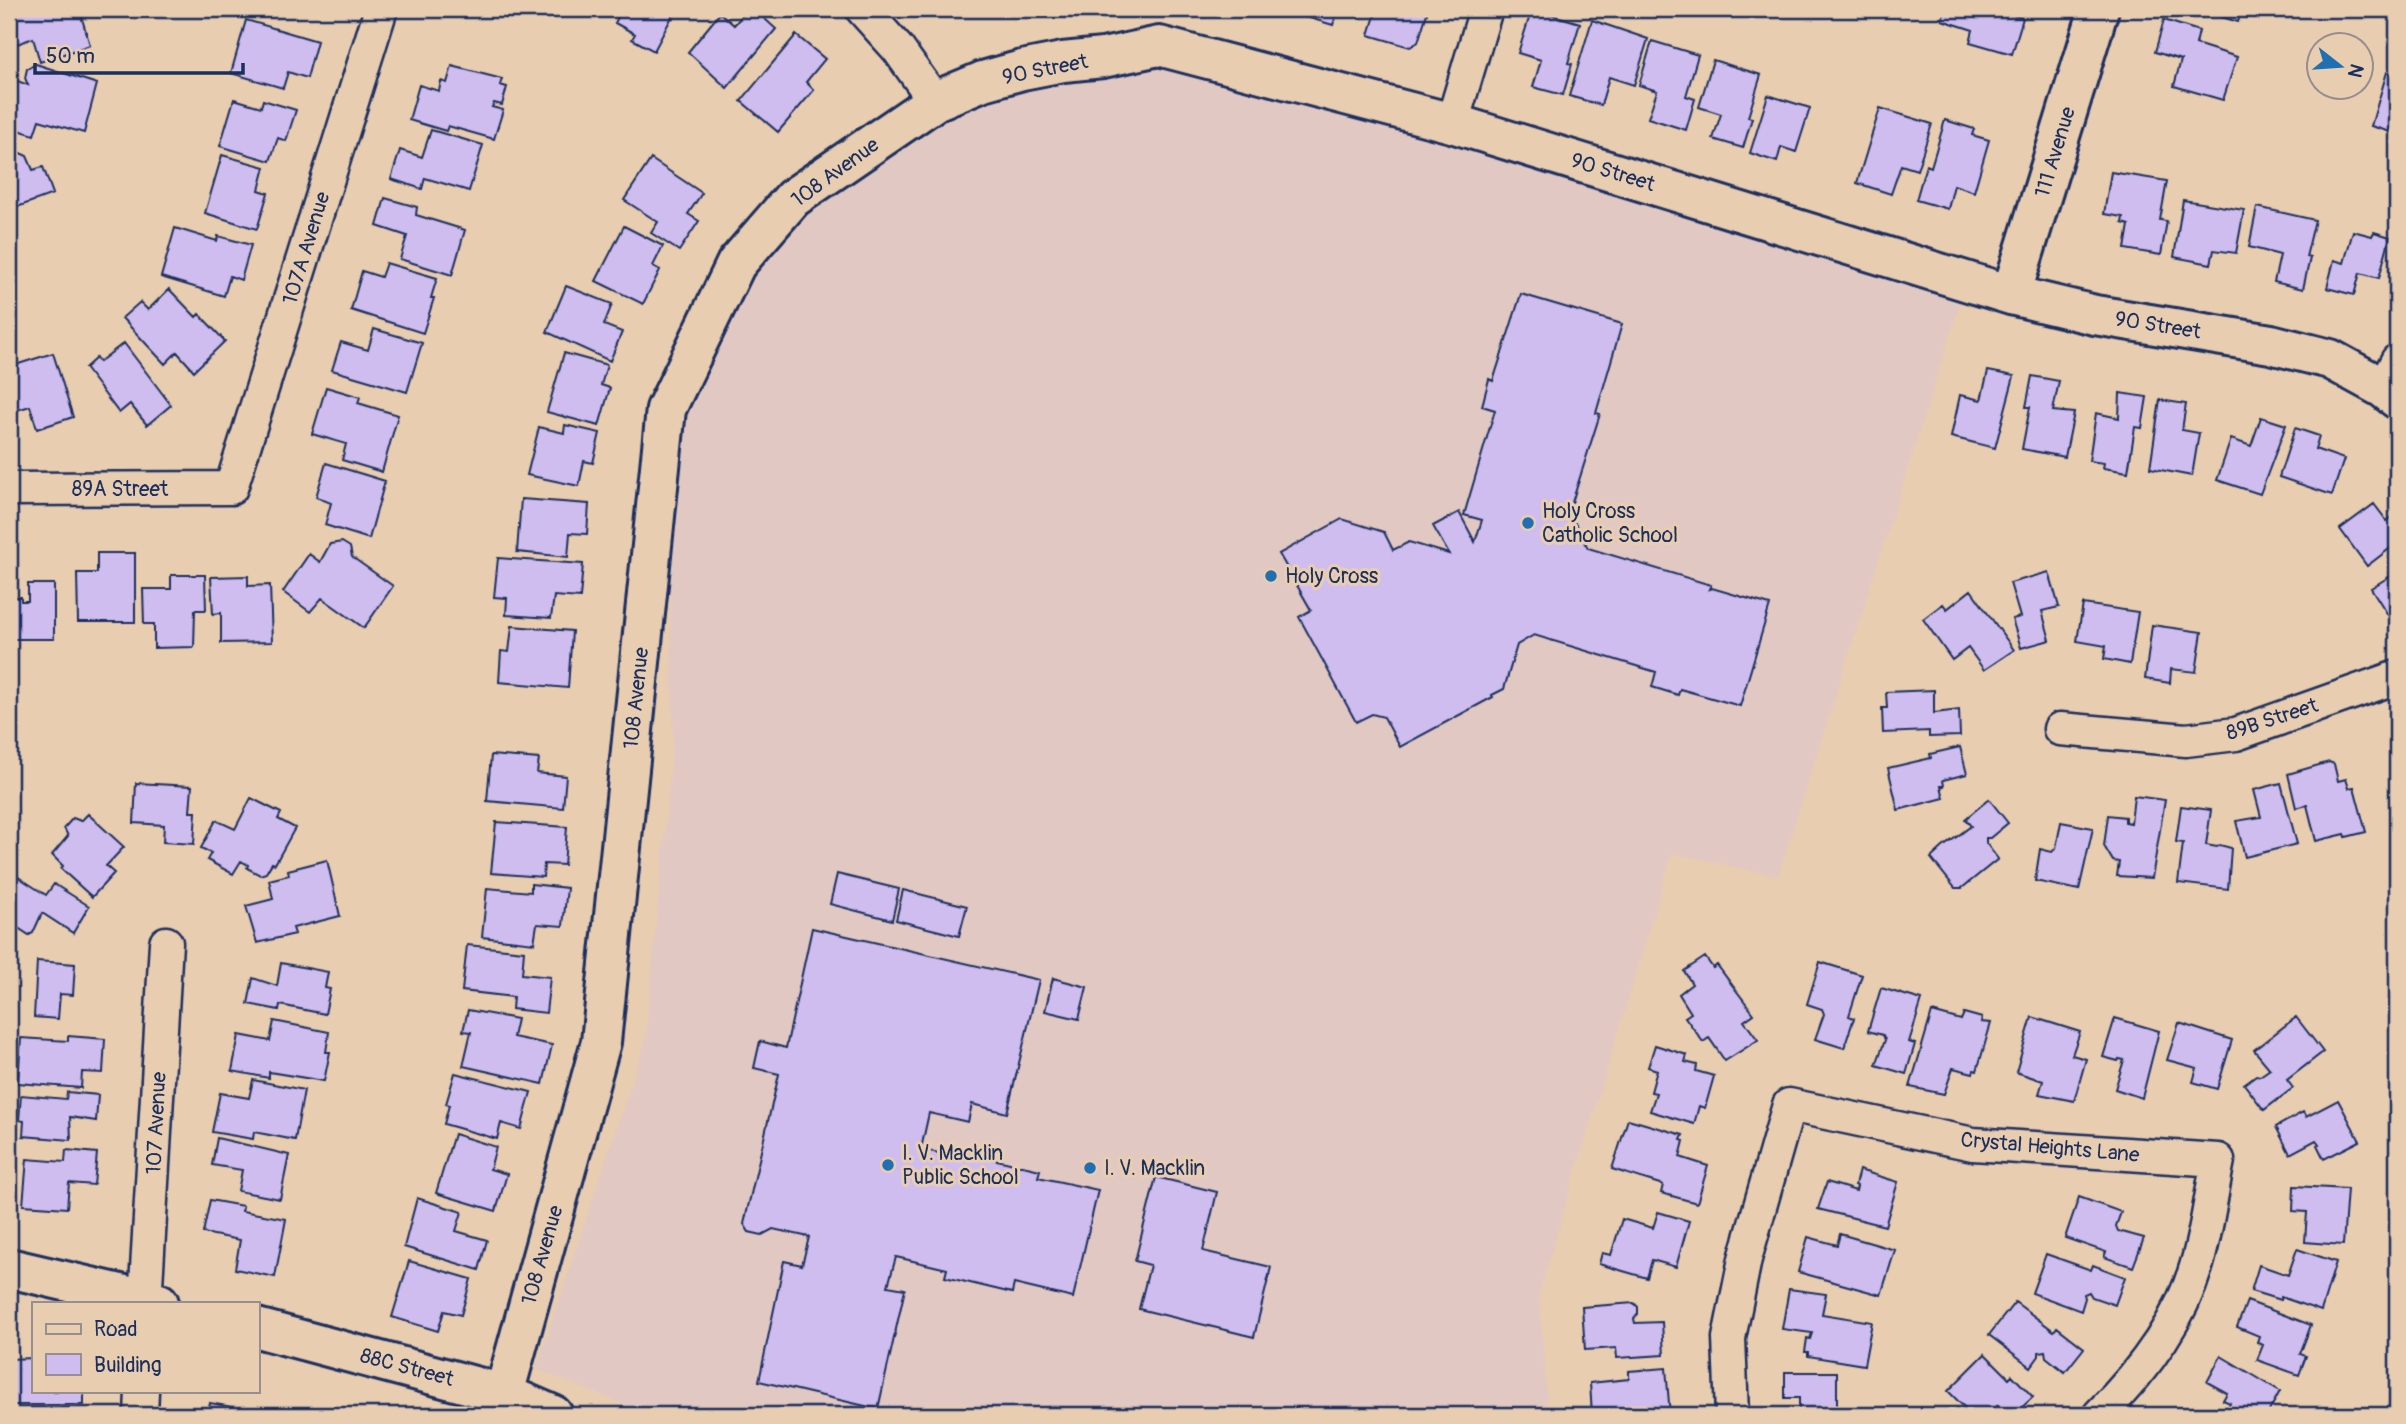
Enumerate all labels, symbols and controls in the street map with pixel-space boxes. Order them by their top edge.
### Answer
scale bar [35,32,243,76]
north arrow [2304,32,2374,102]
text: 50 m [46,43,95,70]
street label: 90 Street [1000,48,1091,91]
text: N [2342,61,2369,80]
street label: 111 Avenue [2029,103,2082,201]
street label: 108 Avenue [786,131,885,213]
street label: 90 Street [1567,147,1659,198]
street label: 107A Avenue [277,188,337,308]
street label: 90 Street [2113,305,2203,346]
street label: 89A Street [72,476,169,503]
place label: Holy Cross Catholic School [1542,498,1678,549]
marker: Holy Cross Catholic School [1520,515,1536,531]
place label: Holy Cross [1285,563,1379,590]
marker: Holy Cross [1263,568,1279,584]
street label: 108 Avenue [618,645,655,750]
street label: 89B Street [2223,692,2322,747]
street label: 107 Avenue [140,1070,173,1175]
street label: Crystal Heights Lane [1959,1126,2141,1169]
place label: I. V. Macklin Public School [902,1140,1019,1191]
place label: I. V. Macklin [1104,1155,1205,1182]
marker: I. V. Macklin Public School [880,1157,896,1173]
marker: I. V. Macklin [1082,1160,1098,1176]
street label: 108 Avenue [515,1202,570,1308]
legend [32,1302,259,1392]
text: Road [94,1316,138,1343]
street label: 88C Street [357,1342,457,1393]
text: Building [94,1352,161,1379]

